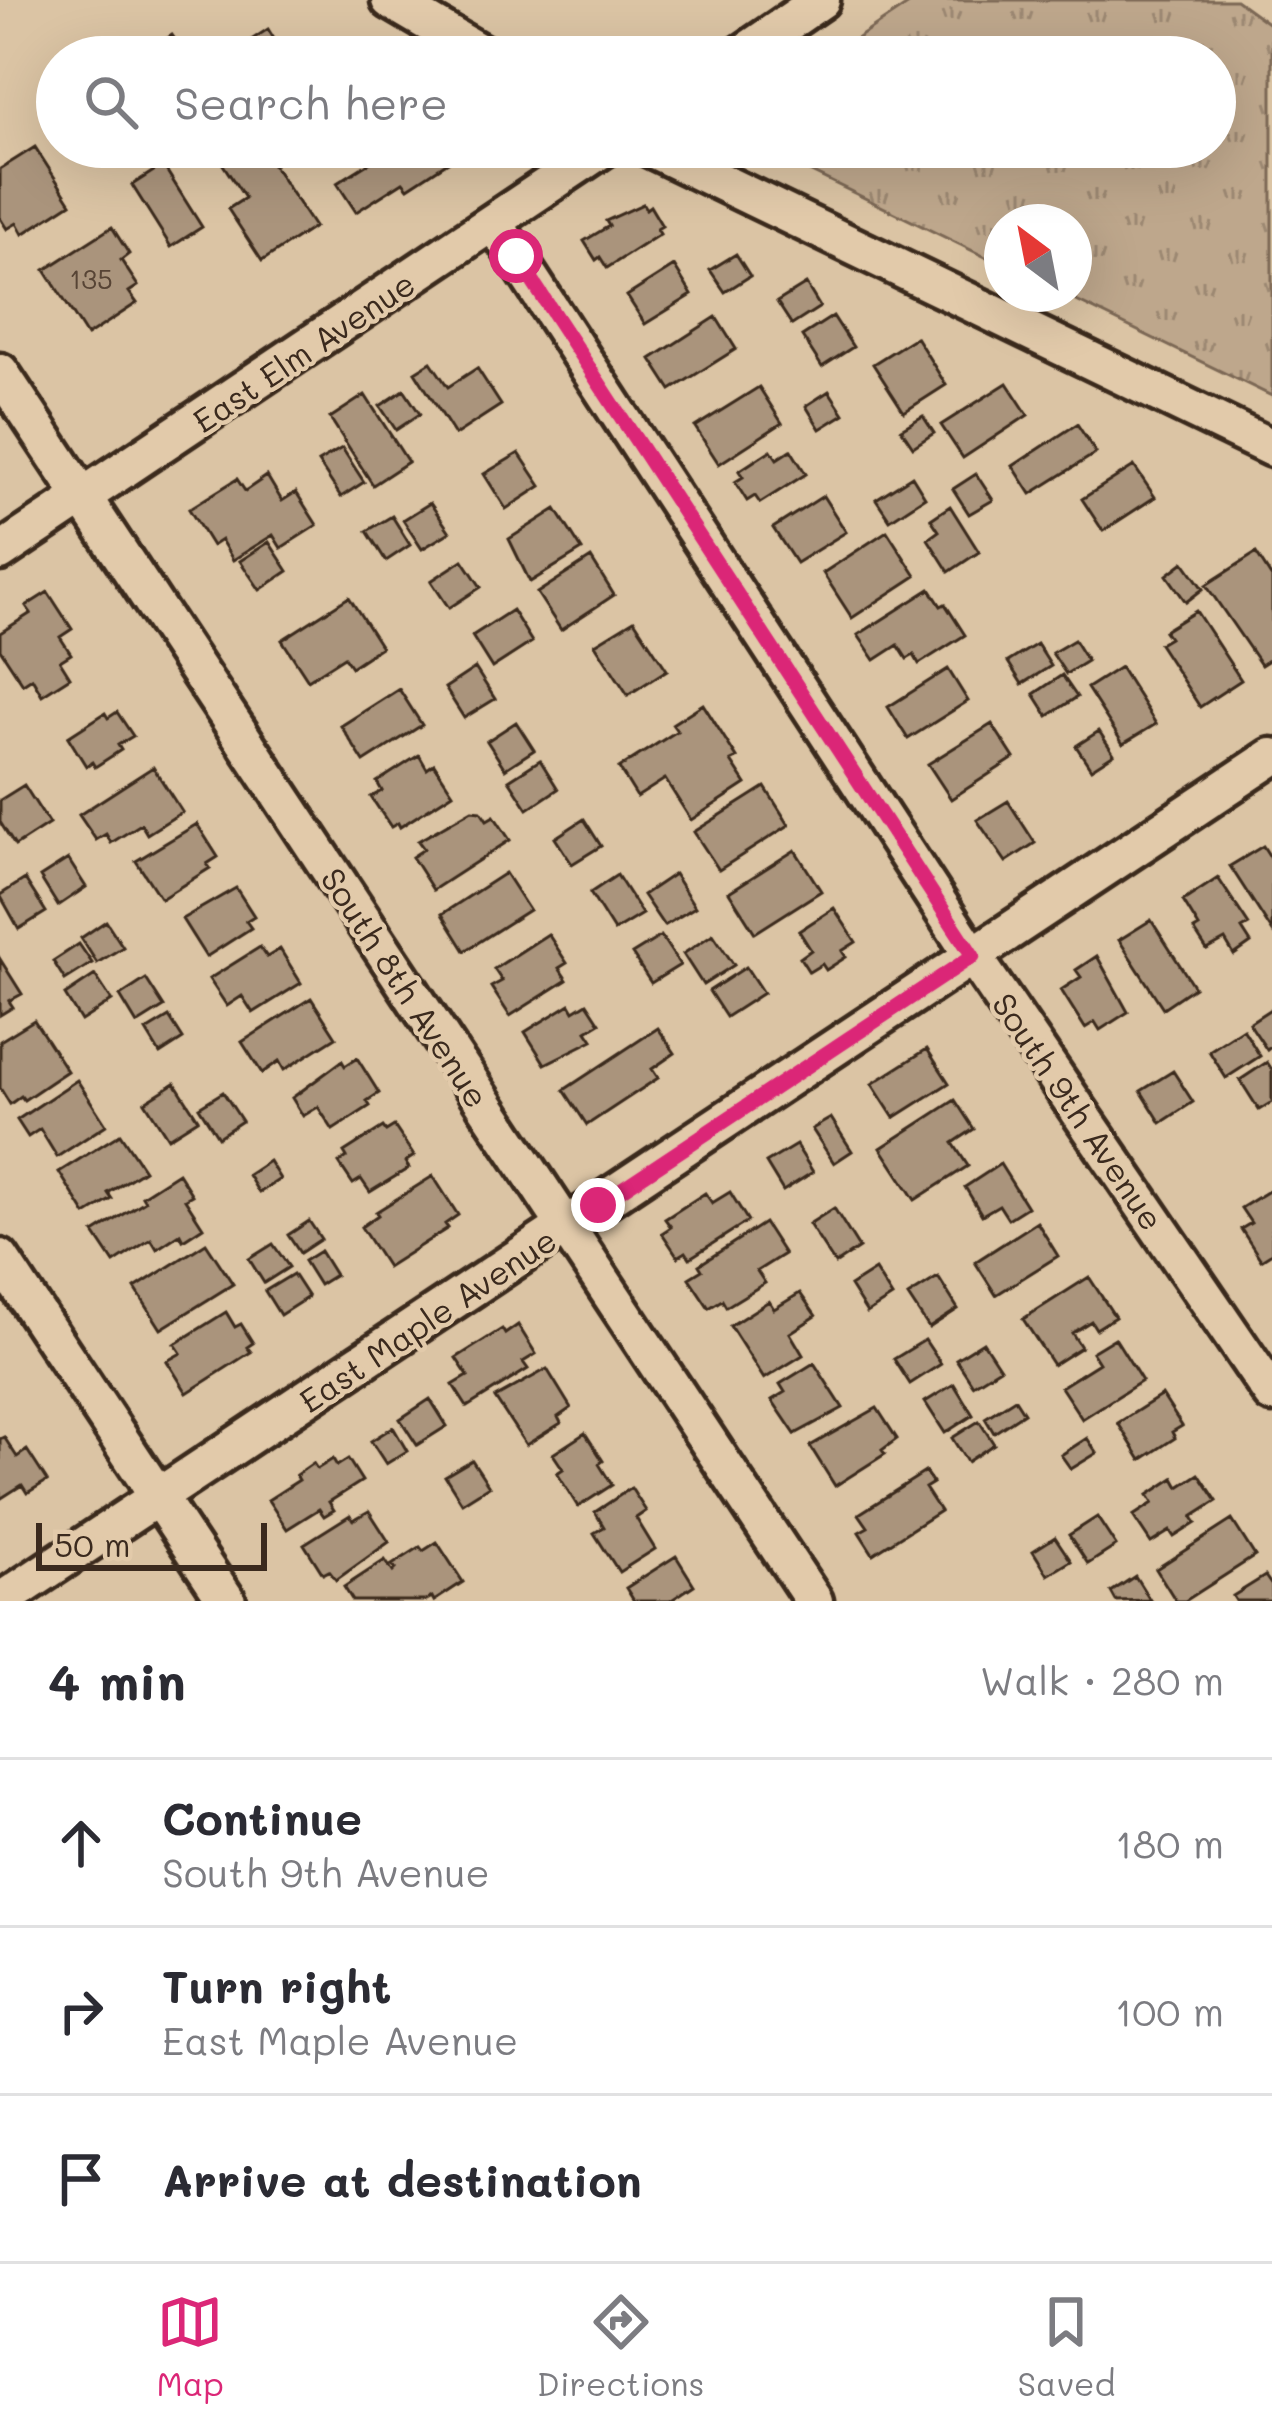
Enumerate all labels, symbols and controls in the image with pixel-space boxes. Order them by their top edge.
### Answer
search box [36,36,1236,168]
icon: search [78,69,144,135]
text: Search here [174,73,448,131]
north arrow [984,204,1092,312]
route start [489,229,543,283]
house number: 135 [69,261,113,296]
street label: East Elm Avenue [184,261,422,441]
street label: South 8th Avenue [312,859,500,1115]
street label: South 9th Avenue [984,984,1174,1238]
route end [571,1178,625,1232]
street label: East Maple Avenue [290,1217,564,1421]
scale bar [36,1517,267,1570]
text: 50 m [54,1522,130,1565]
text: 4 min [48,1646,186,1713]
text: Walk · 280 m [980,1654,1224,1705]
text: Continue [162,1788,362,1846]
icon: ahead [48,1810,114,1876]
text: 180 m [1115,1817,1224,1868]
text: South 9th Avenue [162,1846,490,1897]
text: Turn right [162,1956,391,2014]
icon: right [48,1978,114,2044]
text: 100 m [1115,1985,1224,2036]
text: East Maple Avenue [162,2014,518,2065]
icon: arrive [48,2146,114,2212]
text: Arrive at destination [162,2150,642,2208]
tab: Map [157,2289,224,2404]
tab: Directions [537,2289,704,2404]
tab: Saved [1018,2289,1115,2404]

